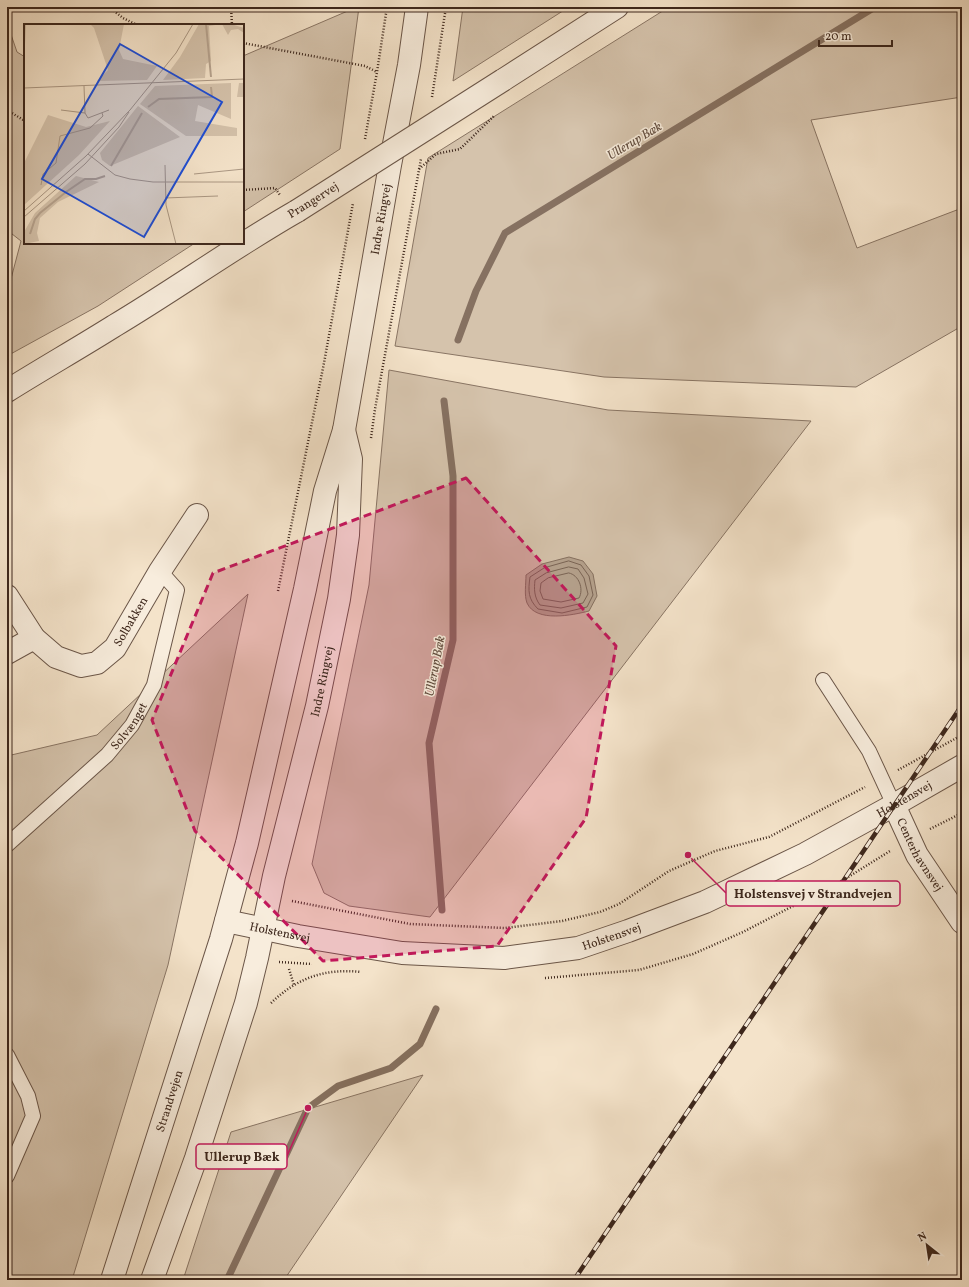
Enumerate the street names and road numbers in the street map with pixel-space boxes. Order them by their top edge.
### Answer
street label: Prangervej [285,179,342,223]
street label: Indre Ringvej [368,182,396,256]
street label: Solbakken [111,594,152,650]
street label: Indre Ringvej [308,645,338,719]
street label: Solvænget [108,700,152,754]
street label: Holstensvej [874,778,935,822]
street label: Centerhavnsvej [892,816,946,895]
street label: Holstensvej [248,919,311,947]
street label: Holstensvej [580,920,643,955]
street label: Strandvejen [153,1068,188,1134]

